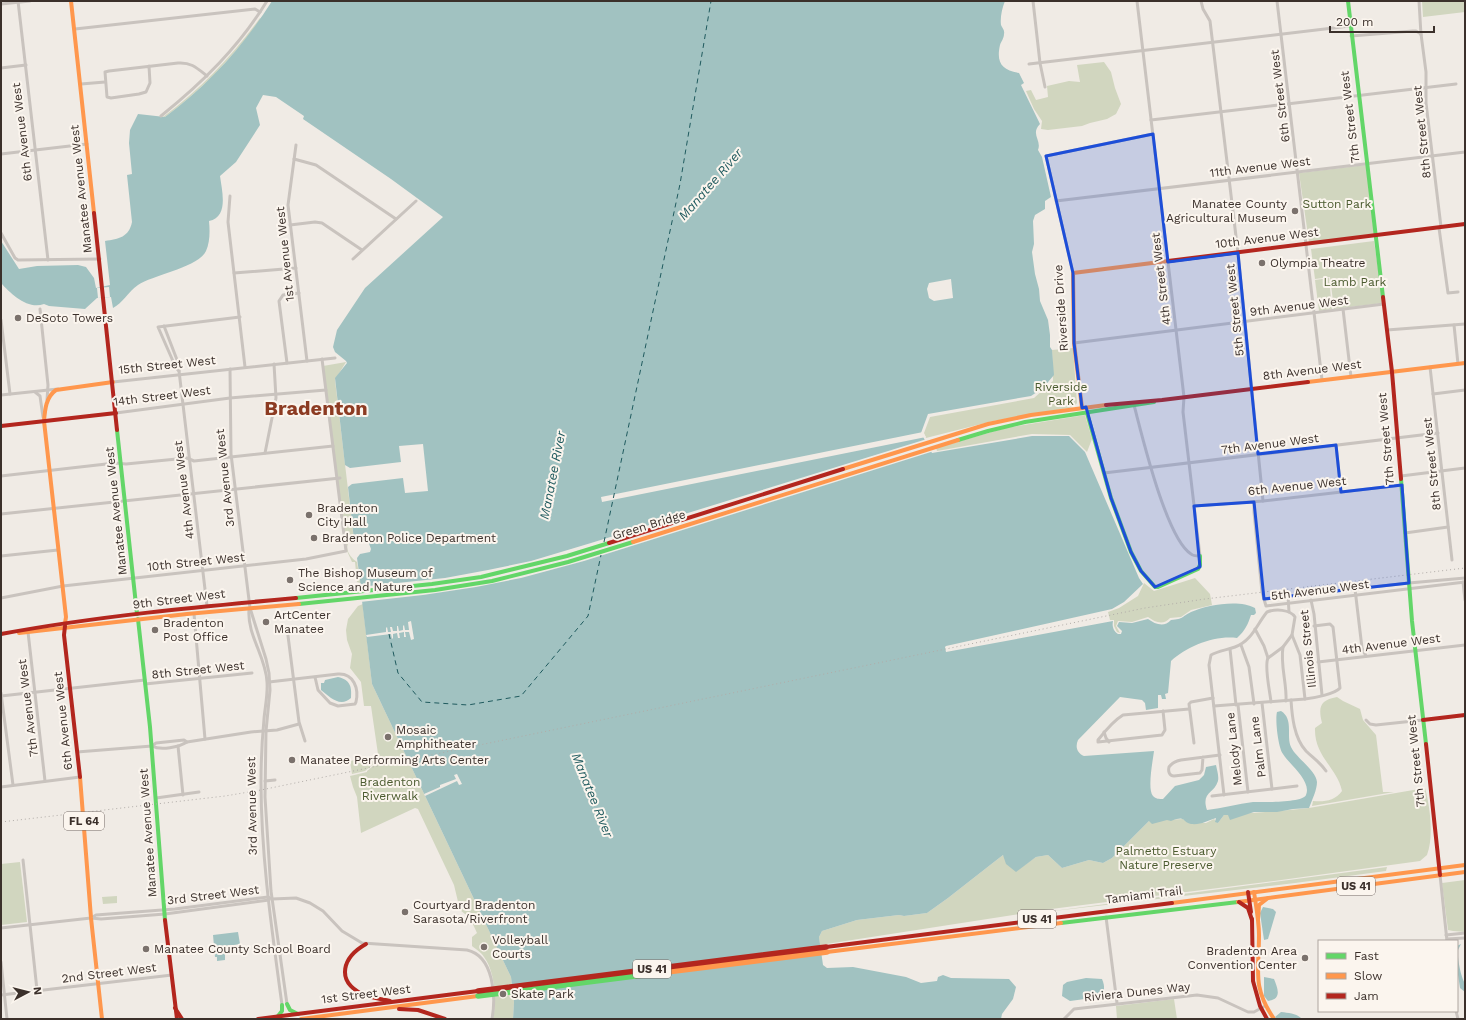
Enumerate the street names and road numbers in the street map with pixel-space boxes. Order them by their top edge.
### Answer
street label: 6th Street West [1267,49,1293,143]
street label: 7th Street West [1337,70,1363,164]
street label: 6th Avenue West [9,82,35,182]
street label: 8th Street West [1410,85,1434,179]
street label: Manatee Avenue West [67,124,95,254]
street label: 11th Avenue West [1209,154,1311,180]
street label: 1st Avenue West [273,206,297,302]
street label: 10th Avenue West [1215,225,1319,251]
street label: 4th Street West [1148,232,1174,326]
street label: 5th Street West [1223,263,1247,357]
street label: Riverside Drive [1051,264,1071,352]
street label: 9th Avenue West [1249,293,1349,319]
street label: 15th Street West [118,353,216,377]
street label: 8th Avenue West [1262,357,1362,383]
street label: 14th Street West [113,383,211,409]
street label: 7th Street West [1375,392,1397,486]
street label: 8th Street West [1420,417,1444,511]
street label: 3rd Avenue West [213,428,237,528]
street label: 7th Avenue West [1220,431,1320,457]
street label: 4th Avenue West [171,440,197,540]
street label: Manatee Avenue West [102,446,130,576]
street label: 6th Avenue West [1247,474,1347,498]
street label: Green Bridge [611,507,687,543]
street label: 10th Street West [147,550,245,574]
street label: 5th Avenue West [1270,577,1370,603]
street label: 9th Street West [132,586,226,612]
street label: Illinois Street [1297,609,1319,689]
street label: 4th Avenue West [1341,631,1441,657]
street label: 7th Avenue West [15,658,41,758]
street label: 8th Street West [151,658,245,682]
street label: 6th Avenue West [51,671,75,771]
street label: Melody Lane [1223,712,1245,786]
street label: 7th Street West [1404,714,1428,808]
street label: Palm Lane [1247,715,1269,778]
street label: 3rd Avenue West [244,757,260,855]
street label: Manatee Avenue West [137,768,159,898]
road number: FL 64 [64,812,104,830]
road number: US 41 [1337,877,1375,895]
street label: 3rd Street West [166,882,260,908]
street label: Tamiami Trail [1105,883,1184,907]
road number: US 41 [1018,910,1056,928]
street label: 2nd Street West [61,960,157,986]
road number: US 41 [633,960,671,978]
street label: Riviera Dunes Way [1083,979,1192,1005]
street label: 1st Street West [321,982,411,1006]

